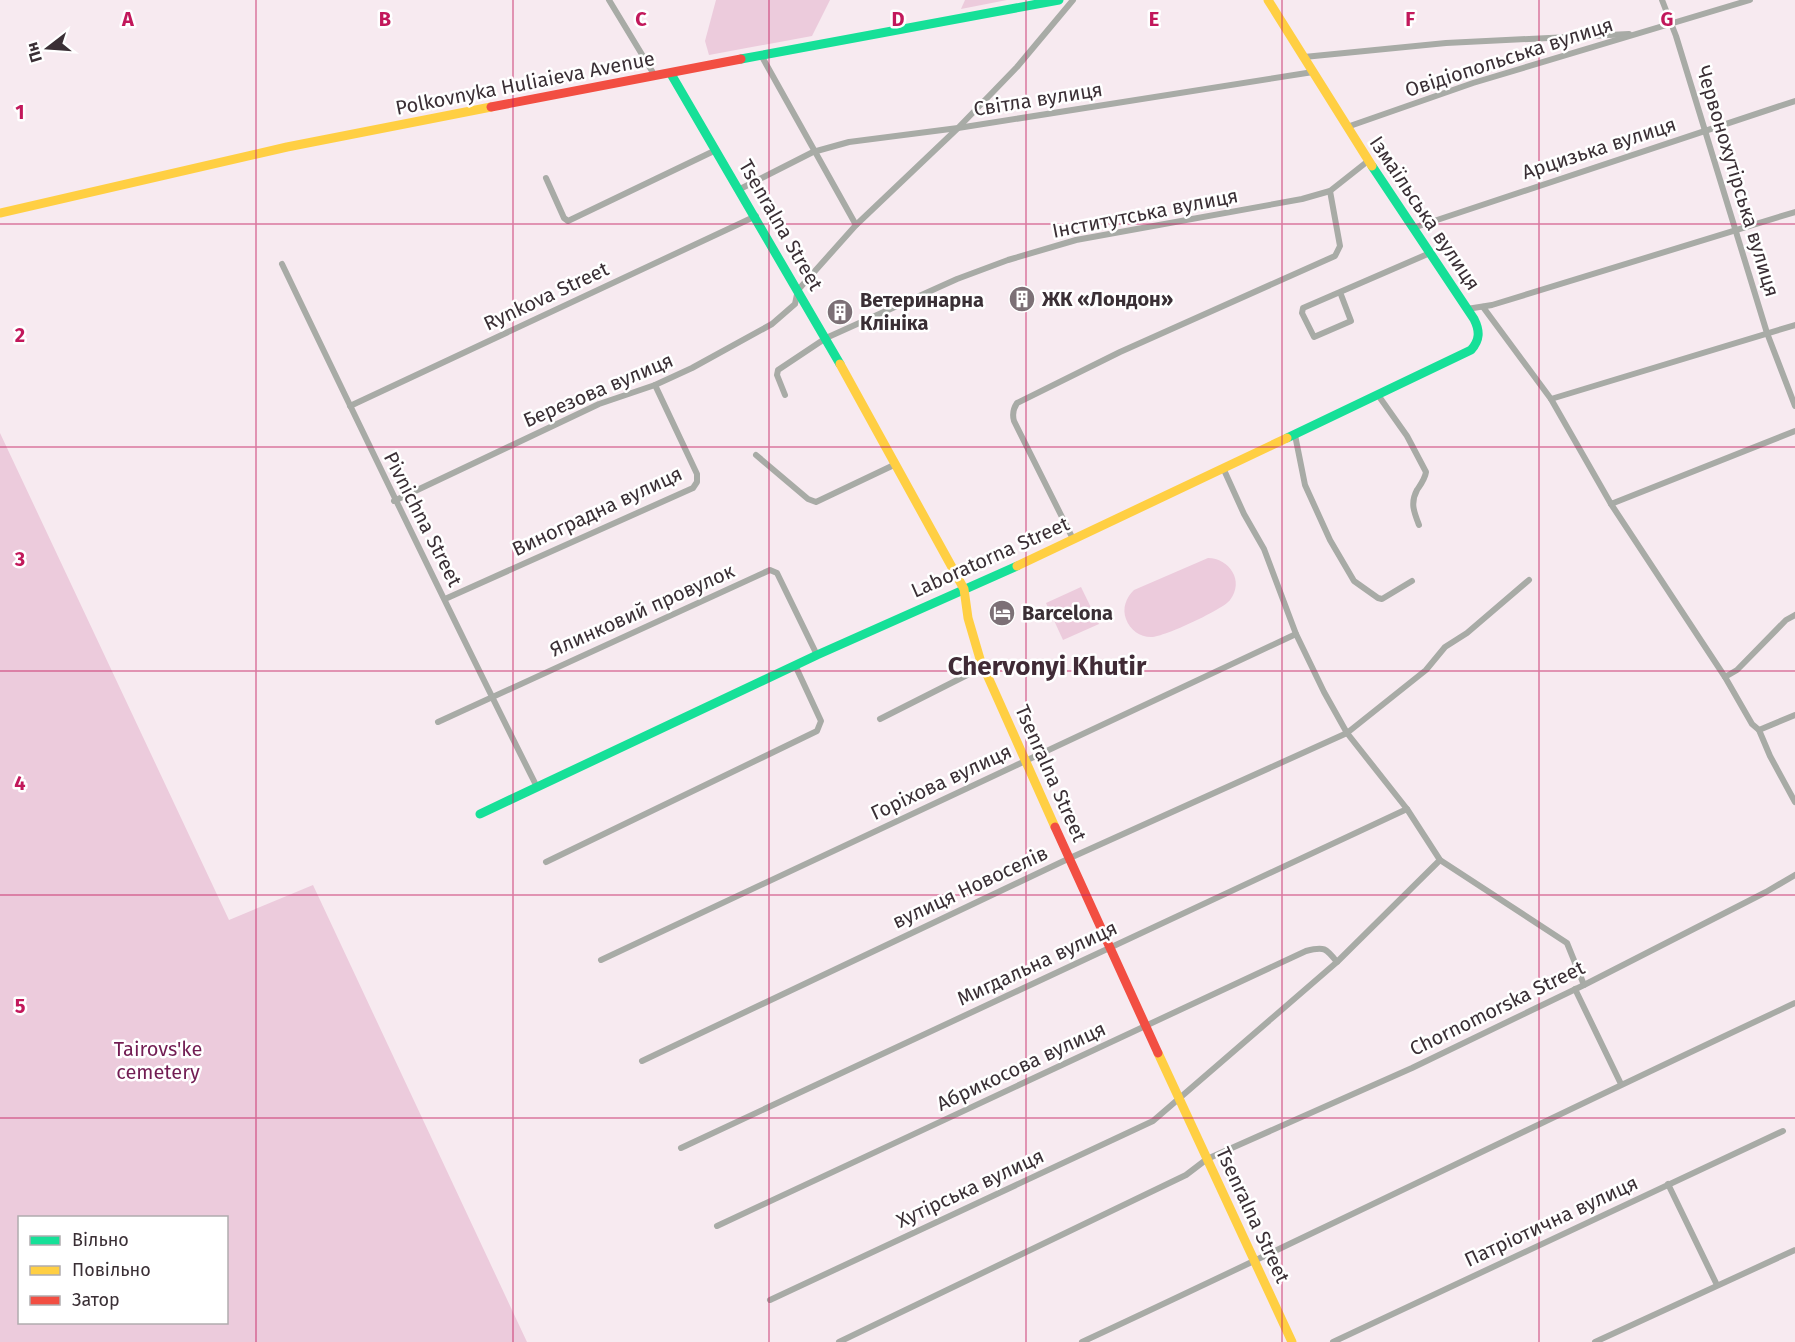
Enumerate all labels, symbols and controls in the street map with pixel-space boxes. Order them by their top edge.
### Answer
text: A [121,7,135,31]
text: B [379,7,391,31]
text: C [635,7,647,31]
text: D [891,7,905,31]
text: E [1149,7,1159,31]
text: F [1405,7,1415,31]
text: G [1661,7,1673,31]
street label: Овідіопольська вулиця [1402,12,1616,102]
north arrow [18,18,78,78]
text: Пн [22,40,46,65]
street label: Polkovnyka Huliaieva Avenue [393,46,657,120]
street label: Червонохутірська вулиця [1691,63,1785,299]
street label: Світла вулиця [972,77,1104,121]
text: 1 [15,100,25,124]
street label: Арцизька вулиця [1519,112,1679,184]
street label: Ізмаїльська вулиця [1365,131,1485,295]
street label: Tsenralna Street [734,155,829,295]
street label: Інститутська вулиця [1050,183,1240,243]
street label: Rynkova Street [480,256,613,335]
building icon: ЖК «Лондон» [1007,284,1037,314]
place label: ЖК «Лондон» [1041,287,1173,311]
place label: Ветеринарна Клініка [860,288,984,335]
building icon: Ветеринарна Клініка [825,297,855,327]
text: 2 [15,323,25,347]
street label: Березова вулиця [519,348,677,432]
street label: Pivnichna Street [379,448,468,591]
street label: Виноградна вулиця [508,461,686,561]
street label: Laboratorna Street [907,511,1074,603]
text: 3 [14,547,25,571]
street label: Ялинковий провулок [546,558,739,662]
hotel icon: Barcelona [987,598,1017,628]
place label: Barcelona [1022,601,1113,625]
district label: Chervonyi Khutir [948,651,1147,682]
street label: Tsenralna Street [1010,701,1092,846]
street label: Горіхова вулиця [867,739,1015,825]
text: 4 [14,771,26,795]
street label: вулиця Новоселів [889,840,1051,934]
street label: Мигдальна вулиця [953,915,1121,1011]
street label: Chornomorska Street [1406,955,1589,1061]
text: 5 [15,994,26,1018]
street label: Абрикосова вулиця [933,1016,1109,1116]
park label: Tairovs'ke cemetery [114,1037,202,1084]
street label: Хутірська вулиця [892,1143,1048,1233]
street label: Tsenralna Street [1211,1143,1295,1287]
street label: Патріотична вулиця [1460,1170,1642,1272]
legend [18,1216,228,1324]
text: Вільно [72,1229,129,1251]
text: Повільно [72,1259,151,1281]
text: Затор [72,1289,120,1311]

